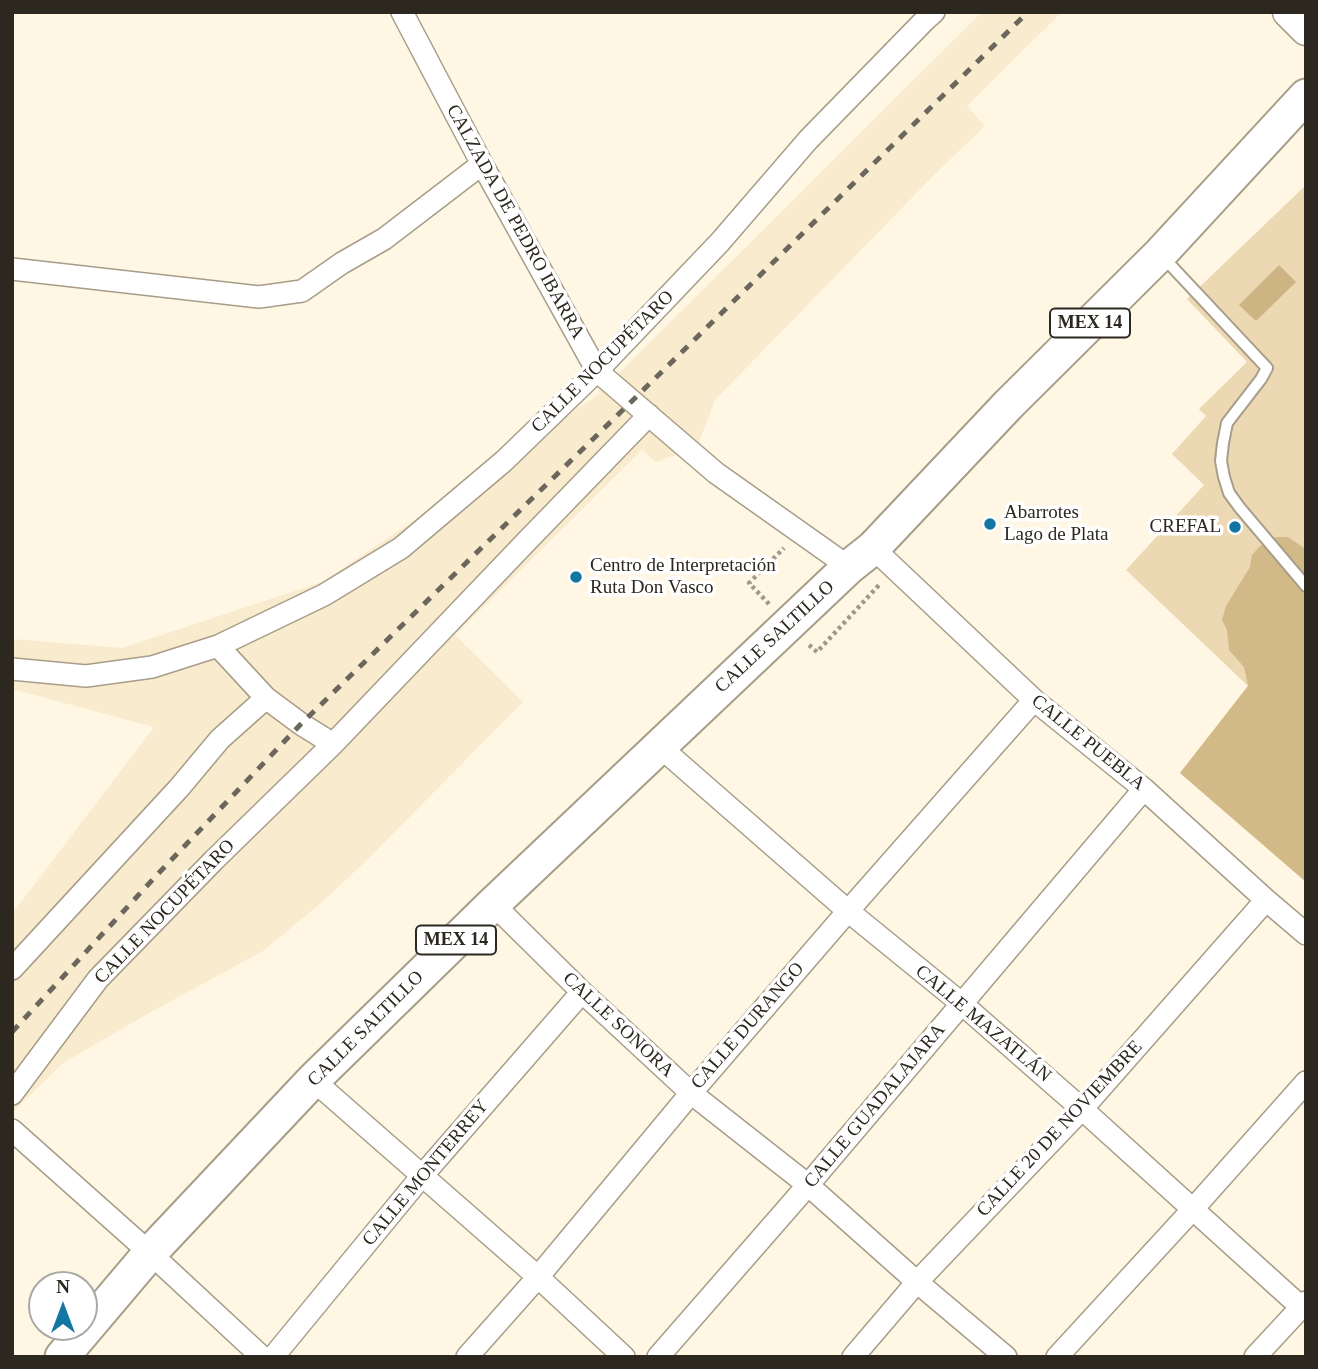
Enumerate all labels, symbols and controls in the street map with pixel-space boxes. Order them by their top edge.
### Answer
street label: CALZADA DE PEDRO IBARRA [441,101,589,343]
street label: CALLE NOCUPÉTARO [527,286,679,438]
road number: MEX 14 [1050,309,1130,338]
place label: Abarrotes Lago de Plata [1004,502,1108,546]
marker: Abarrotes Lago de Plata [982,516,998,532]
place label: CREFAL [1150,516,1221,538]
marker: CREFAL [1227,519,1243,535]
place label: Centro de Interpretación Ruta Don Vasco [590,555,776,599]
marker: Centro de Interpretación Ruta Don Vasco [568,569,584,585]
street label: CALLE SALTILLO [711,576,839,698]
street label: CALLE PUEBLA [1026,690,1150,796]
street label: CALLE NOCUPÉTARO [90,835,240,989]
road number: MEX 14 [416,925,496,954]
street label: CALLE DURANGO [687,958,809,1094]
street label: CALLE MAZATLÁN [910,960,1056,1088]
street label: CALLE SALTILLO [303,966,429,1092]
street label: CALLE SONORA [558,968,678,1082]
street label: CALLE GUADALAJARA [800,1019,950,1193]
street label: CALLE 20 DE NOVIEMBRE [972,1036,1148,1222]
street label: CALLE MONTERREY [358,1095,494,1251]
north arrow [28,1271,98,1341]
text: N [56,1276,70,1297]

